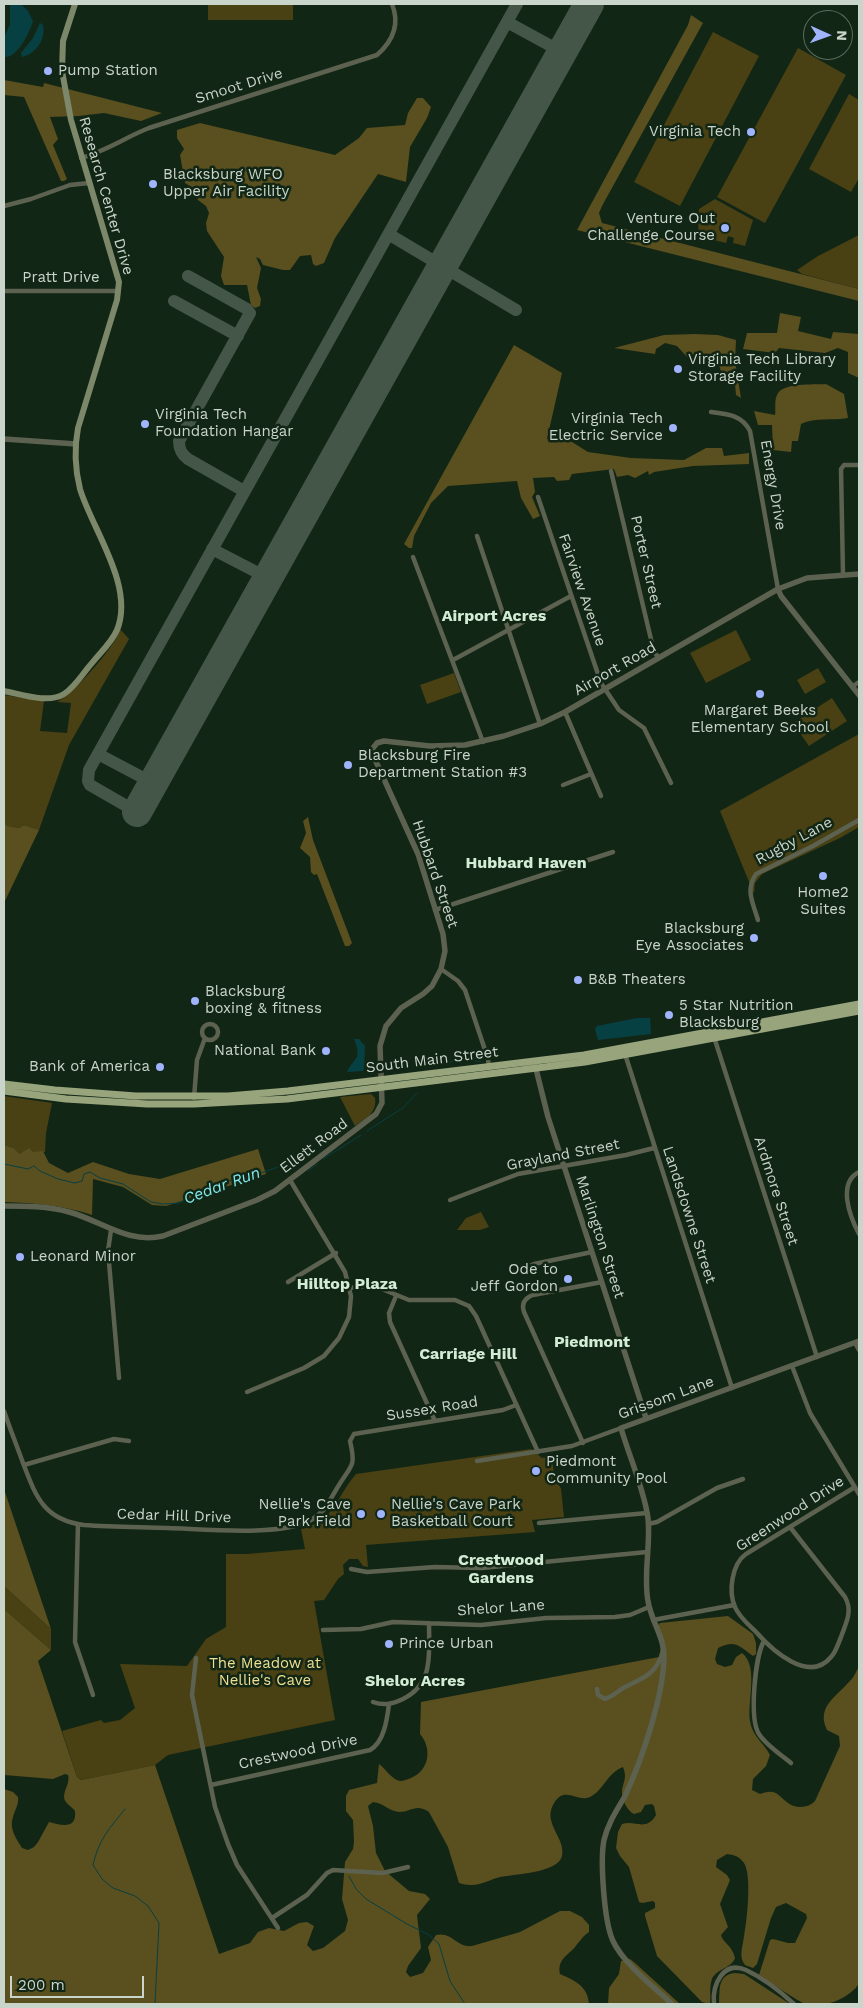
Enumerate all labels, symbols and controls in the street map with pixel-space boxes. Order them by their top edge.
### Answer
north arrow [803,10,853,60]
text: N [834,30,850,41]
place label: Pump Station [58,62,158,80]
street label: Smoot Drive [193,64,285,108]
marker: Pump Station [42,65,54,77]
street label: Research Center Drive [75,115,137,277]
place label: Virginia Tech [649,123,741,141]
marker: Virginia Tech [745,126,757,138]
place label: Blacksburg WFO Upper Air Facility [163,166,289,201]
marker: Blacksburg WFO Upper Air Facility [147,178,159,190]
place label: Venture Out Challenge Course [587,210,715,245]
marker: Venture Out Challenge Course [719,222,731,234]
street label: Pratt Drive [22,269,100,287]
place label: Virginia Tech Library Storage Facility [688,351,836,386]
marker: Virginia Tech Library Storage Facility [672,363,684,375]
place label: Virginia Tech Foundation Hangar [155,406,293,441]
place label: Virginia Tech Electric Service [549,410,663,445]
marker: Virginia Tech Foundation Hangar [139,418,151,430]
marker: Virginia Tech Electric Service [667,422,679,434]
street label: Energy Drive [756,438,790,532]
street label: Porter Street [627,514,665,610]
street label: Fairview Avenue [554,531,610,649]
district label: Airport Acres [442,606,546,626]
street label: Airport Road [571,638,659,700]
marker: Margaret Beeks Elementary School [754,688,766,700]
place label: Margaret Beeks Elementary School [691,702,829,737]
place label: Blacksburg Fire Department Station #3 [358,747,527,782]
marker: Blacksburg Fire Department Station #3 [342,759,354,771]
street label: Rugby Lane [752,813,836,869]
street label: Hubbard Street [408,818,462,930]
district label: Hubbard Haven [465,853,587,873]
marker: Home2 Suites [817,870,829,882]
place label: Home2 Suites [797,884,849,919]
place label: Blacksburg Eye Associates [635,920,744,955]
marker: Blacksburg Eye Associates [748,932,760,944]
place label: B&B Theaters [588,971,686,989]
marker: B&B Theaters [572,974,584,986]
place label: Blacksburg boxing & fitness [205,983,322,1018]
marker: Blacksburg boxing & fitness [189,995,201,1007]
place label: 5 Star Nutrition Blacksburg [679,997,794,1032]
marker: 5 Star Nutrition Blacksburg [663,1009,675,1021]
place label: National Bank [214,1042,316,1060]
street label: South Main Street [365,1043,499,1077]
marker: National Bank [320,1045,332,1057]
place label: Bank of America [29,1058,150,1076]
marker: Bank of America [154,1061,166,1073]
street label: Ellett Road [276,1115,352,1177]
street label: Ardmore Street [750,1134,802,1248]
street label: Grayland Street [505,1135,621,1175]
street label: Landsdowne Street [658,1144,720,1286]
water label: Cedar Run [181,1163,263,1209]
street label: Marlington Street [572,1173,628,1301]
place label: Leonard Minor [30,1248,136,1266]
marker: Leonard Minor [14,1251,26,1263]
place label: Ode to Jeff Gordon [471,1261,558,1296]
marker: Ode to Jeff Gordon [562,1273,574,1285]
district label: Hilltop Plaza [297,1274,397,1294]
district label: Piedmont [554,1332,630,1352]
district label: Carriage Hill [419,1344,517,1364]
street label: Grissom Lane [616,1372,716,1424]
street label: Sussex Road [385,1393,479,1425]
place label: Piedmont Community Pool [546,1453,667,1488]
marker: Piedmont Community Pool [530,1465,542,1477]
street label: Greenwood Drive [733,1472,847,1556]
place label: Nellie's Cave Park Field [259,1496,351,1531]
place label: Nellie's Cave Park Basketball Court [391,1496,521,1531]
street label: Cedar Hill Drive [116,1505,232,1527]
marker: Nellie's Cave Park Field [355,1508,367,1520]
marker: Nellie's Cave Park Basketball Court [375,1508,387,1520]
district label: Crestwood Gardens [458,1550,544,1588]
street label: Shelor Lane [457,1596,545,1620]
place label: Prince Urban [399,1635,494,1653]
marker: Prince Urban [383,1638,395,1650]
park label: The Meadow at Nellie's Cave [209,1655,321,1690]
district label: Shelor Acres [365,1671,465,1691]
street label: Crestwood Drive [237,1731,359,1773]
scale bar [12,1966,146,1998]
text: 200 m [18,1976,65,1994]

